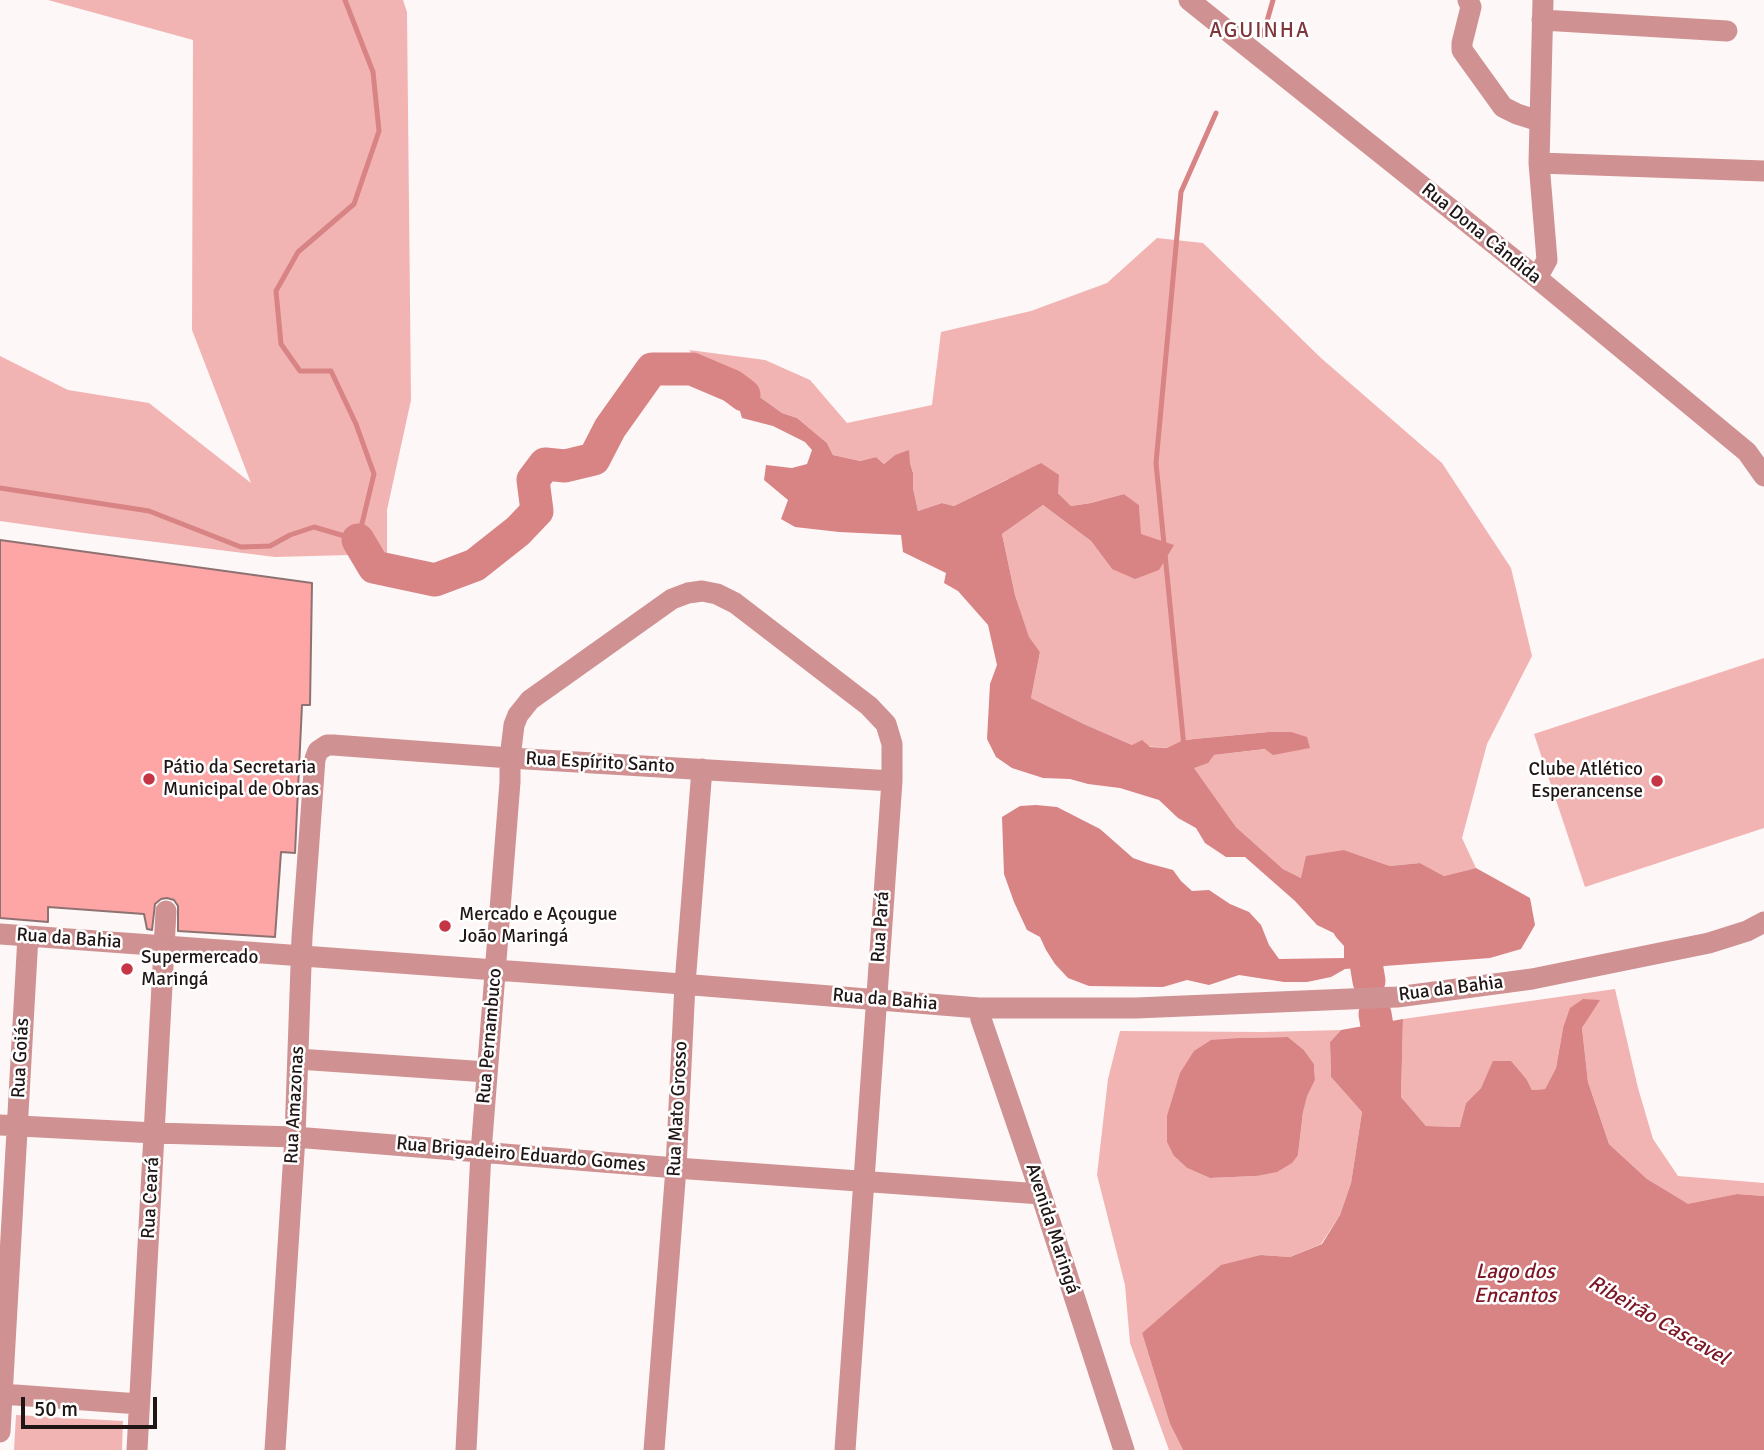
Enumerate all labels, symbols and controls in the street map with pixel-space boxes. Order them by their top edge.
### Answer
district label: AGUINHA [1210,18,1310,44]
street label: Rua Dona Cândida [1416,179,1546,289]
street label: Rua Espírito Santo [525,748,675,778]
place label: Pátio da Secretaria Municipal de Obras [163,757,319,801]
place label: Clube Atlético Esperancense [1529,759,1643,803]
marker: Pátio da Secretaria Municipal de Obras [141,771,157,787]
marker: Clube Atlético Esperancense [1649,773,1665,789]
street label: Rua Pará [867,890,895,964]
place label: Mercado e Açougue João Maringá [459,904,617,948]
marker: Mercado e Açougue João Maringá [437,918,453,934]
street label: Rua da Bahia [16,924,122,954]
place label: Supermercado Maringá [141,947,258,991]
marker: Supermercado Maringá [119,961,135,977]
street label: Rua Pernambuco [473,967,507,1105]
street label: Rua da Bahia [1397,971,1505,1007]
street label: Rua da Bahia [832,984,938,1016]
street label: Rua Goiás [8,1017,34,1099]
street label: Rua Mato Grosso [663,1041,693,1177]
street label: Rua Amazonas [281,1045,309,1165]
street label: Rua Brigadeiro Eduardo Gomes [395,1133,647,1177]
street label: Rua Ceará [137,1156,165,1240]
street label: Avenida Maringá [1020,1161,1084,1297]
water label: Lago dos Encantos [1474,1259,1556,1309]
water label: Ribeirão Cascavel [1583,1271,1733,1371]
scale bar [24,1384,161,1428]
text: 50 m [34,1396,78,1422]

